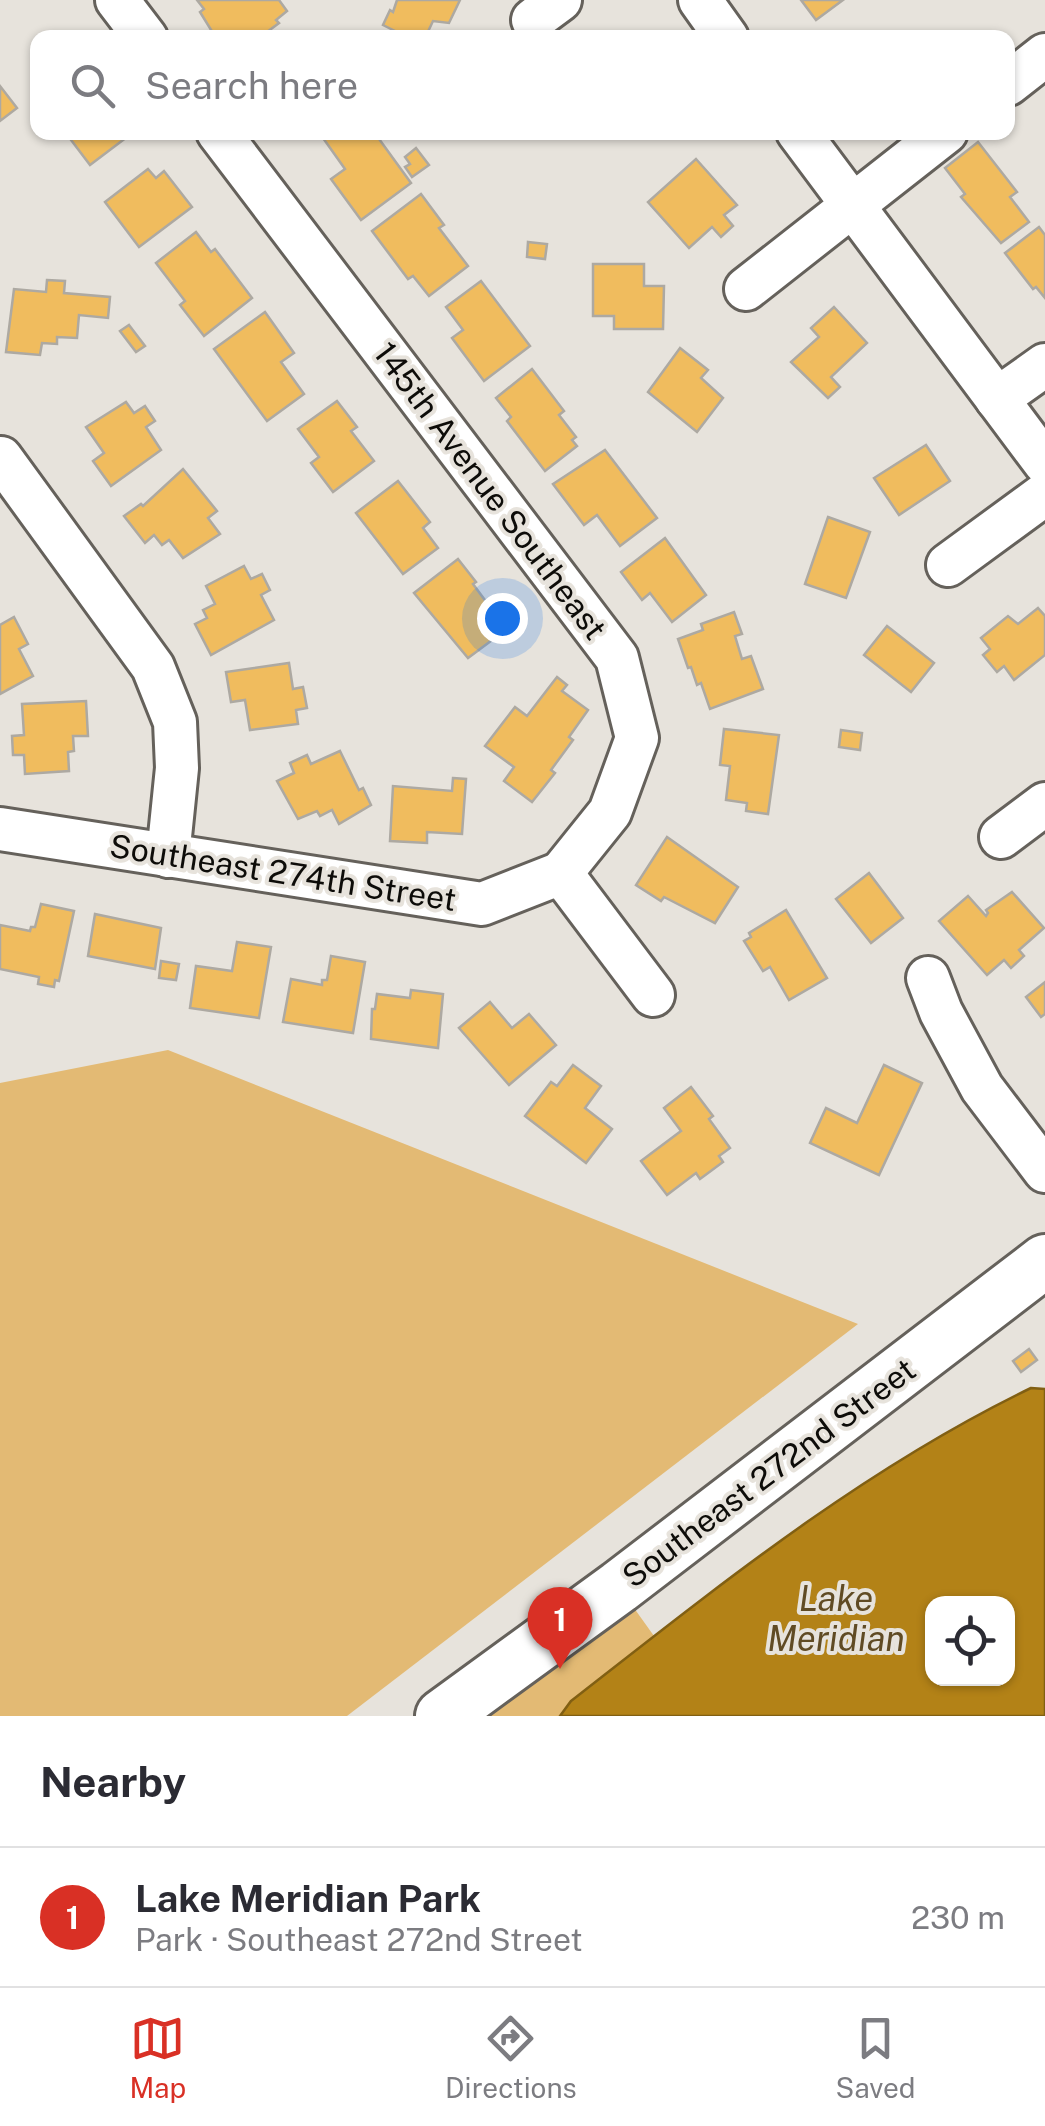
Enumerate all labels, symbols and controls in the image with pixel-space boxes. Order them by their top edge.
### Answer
search box [30,30,1015,140]
icon: search [65,58,120,113]
text: Search here [145,63,358,108]
street label: 145th Avenue Southeast [367,335,614,646]
your location [477,593,528,644]
street label: Southeast 274th Street [107,827,459,918]
street label: Southeast 272nd Street [615,1350,922,1595]
water label: Lake Meridian [767,1578,905,1659]
pin: 1 [528,1586,592,1669]
map controls [925,1596,1015,1686]
button: locate [925,1596,1015,1686]
text: Nearby [40,1757,186,1806]
text: Lake Meridian Park [135,1876,481,1921]
text: 1 [66,1899,79,1936]
text: 230 m [911,1899,1005,1936]
text: Park · Southeast 272nd Street [135,1921,583,1958]
tab: Map [129,2011,186,2104]
tab: Directions [445,2011,577,2104]
tab: Saved [835,2011,916,2104]

